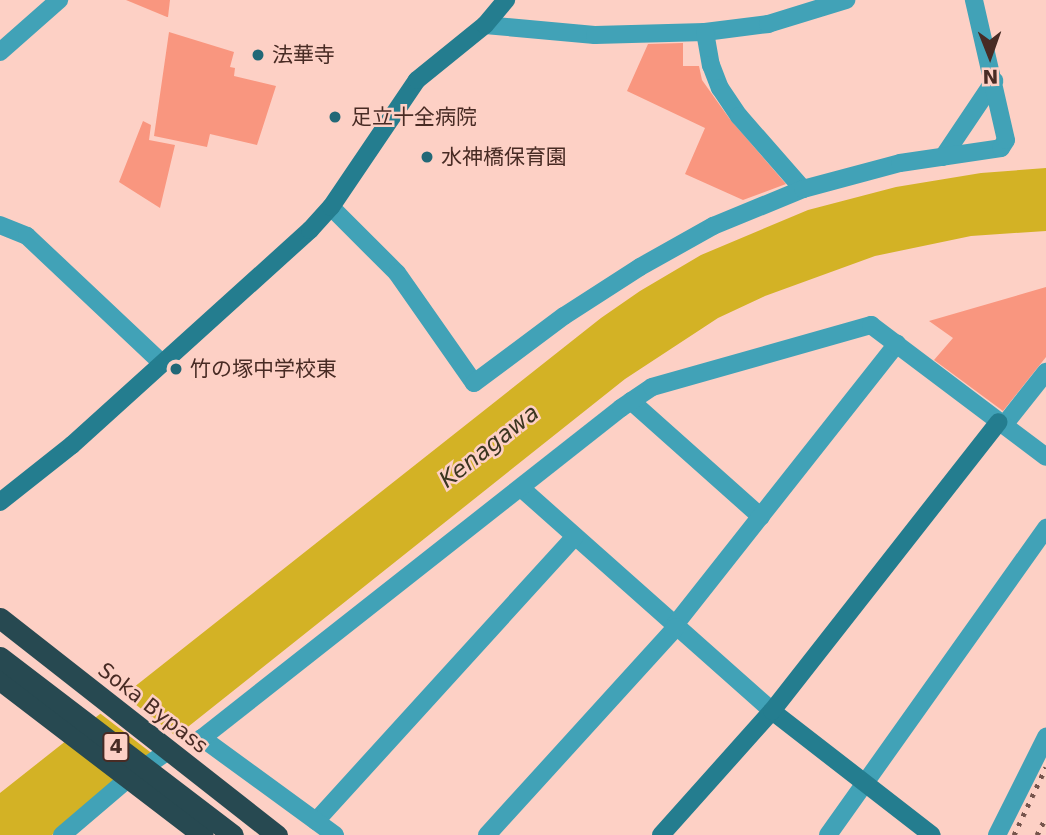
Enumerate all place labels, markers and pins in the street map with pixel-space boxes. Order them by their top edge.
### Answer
place label: 法華寺 [272,42,335,68]
marker: 法華寺 [250,47,266,63]
place label: 足立十全病院 [351,104,477,130]
marker: 足立十全病院 [325,107,345,127]
place label: 水神橋保育園 [441,144,567,170]
marker: 水神橋保育園 [419,149,435,165]
place label: 竹の塚中学校東 [190,356,337,382]
marker: 竹の塚中学校東 [168,361,184,377]

